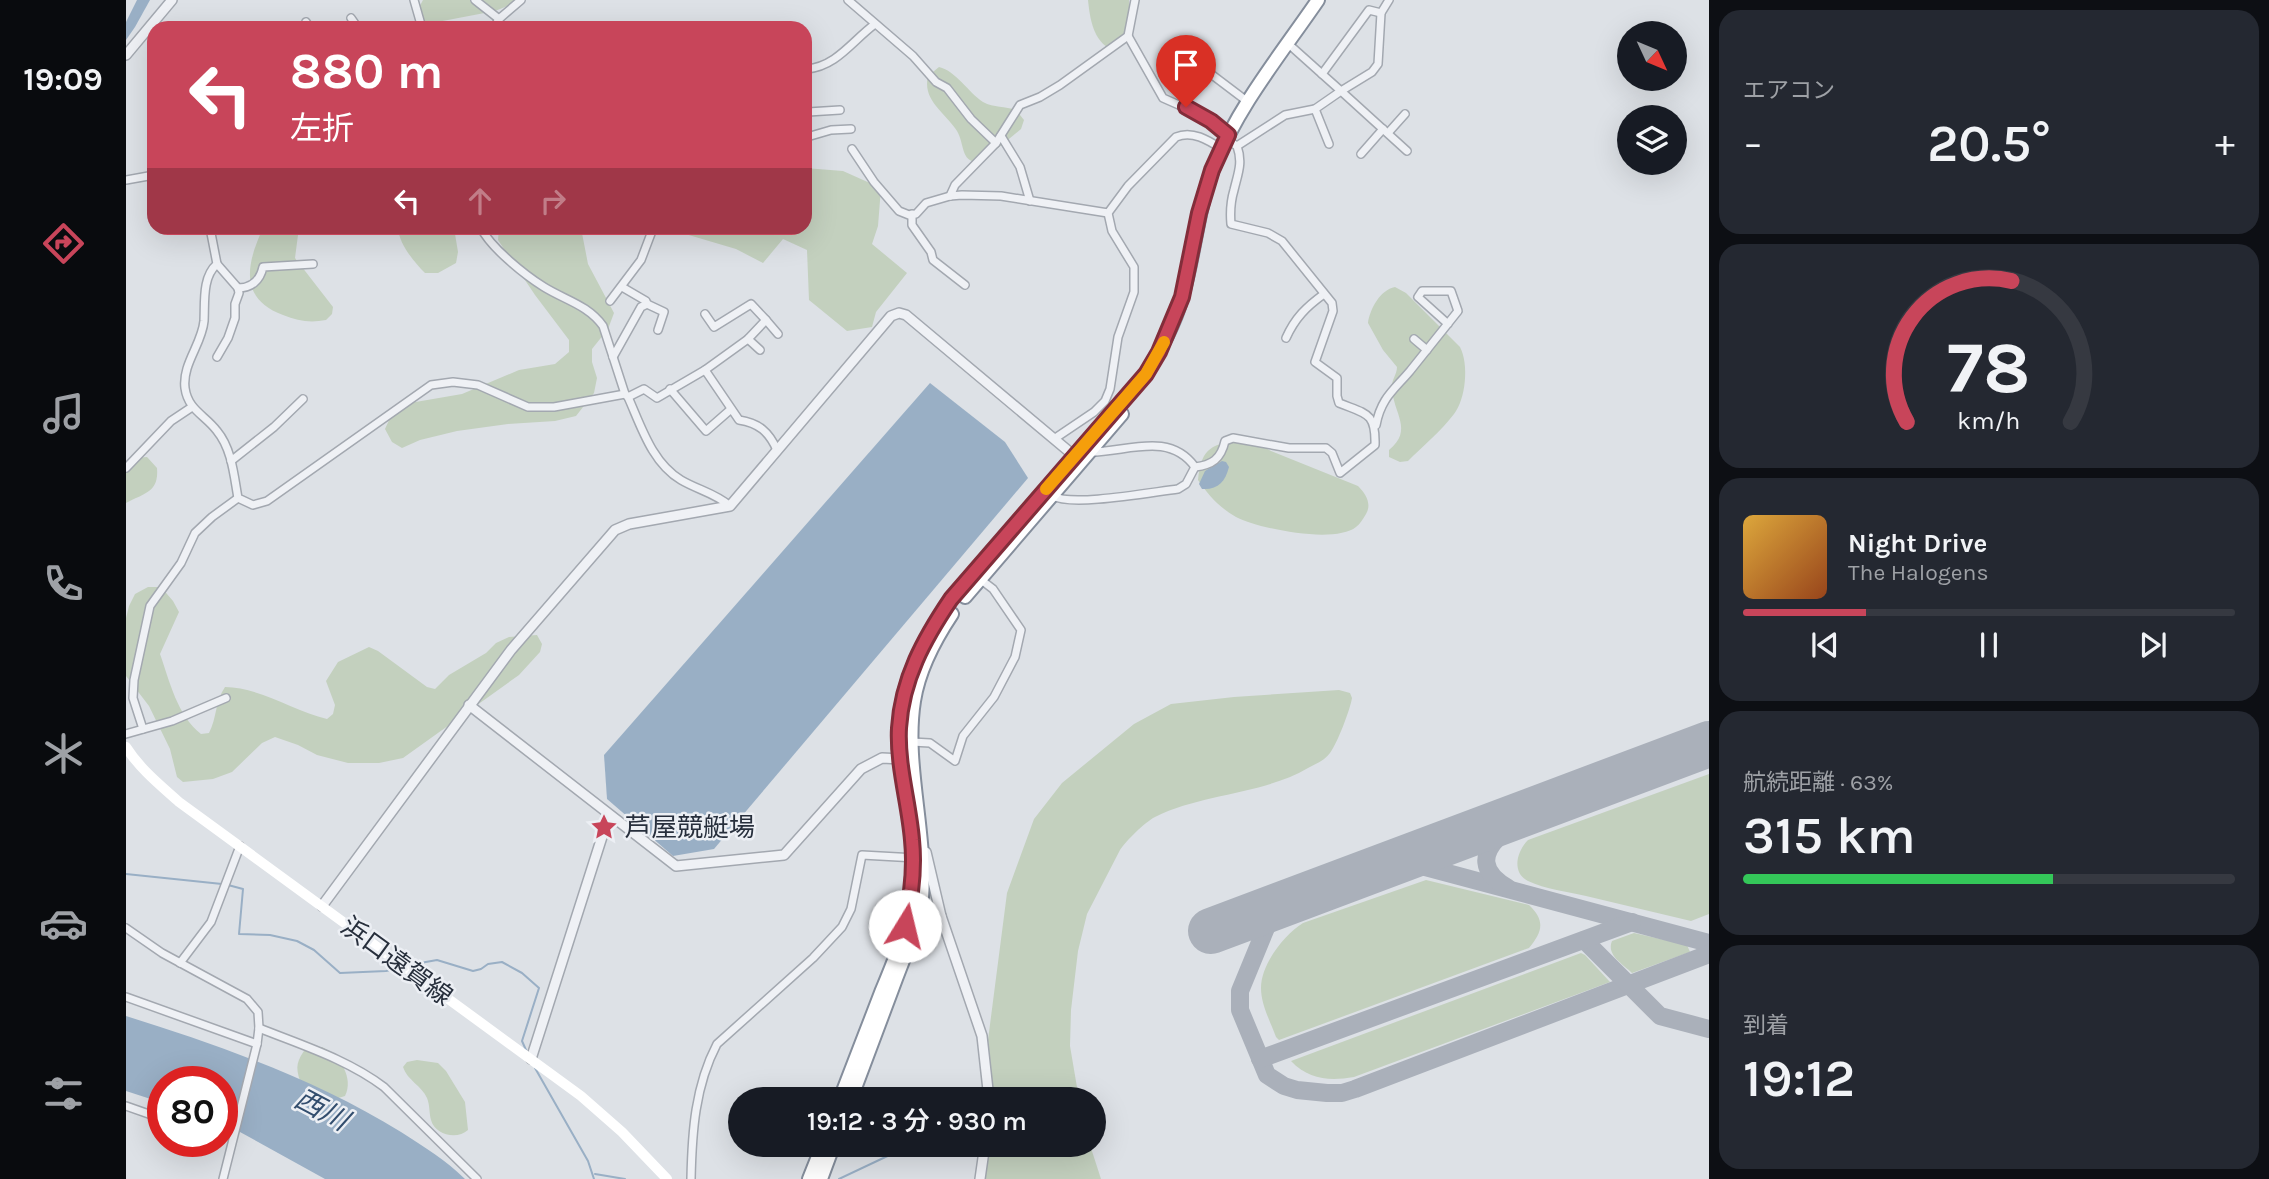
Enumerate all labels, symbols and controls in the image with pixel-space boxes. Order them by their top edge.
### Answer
north arrow [1617,21,1687,91]
map controls [1617,21,1687,175]
pin [1156,35,1216,107]
text: 880 m [290,43,443,100]
icon: arrive [1167,46,1205,84]
icon: left [175,49,266,140]
text: 19:09 [23,61,103,98]
text: エアコン [1743,77,1835,104]
button: layers [1617,105,1687,175]
text: 左折 [290,110,354,147]
text: 20.5° [1927,113,2051,174]
text: − [1743,121,1763,166]
text: + [2215,121,2235,166]
icon: left [388,182,426,220]
icon: ahead [461,182,499,220]
icon: right [534,182,572,220]
icon: directions [39,219,88,268]
text: 78 [1947,325,2031,410]
icon: music [39,389,88,438]
text: km/h [1957,405,2021,434]
text: Night Drive [1848,528,1987,559]
icon: phone [39,559,88,608]
text: The Halogens [1848,559,1988,586]
icon: previous [1806,626,1844,664]
icon: pause [1970,626,2008,664]
icon: next [2134,626,2172,664]
icon: climate [39,729,88,778]
text: 航続距離 · 63% [1743,769,1893,796]
text: 315 km [1743,805,1916,866]
place icon: 芦屋競艇場 [589,812,619,842]
place label: 芦屋競艇場 [625,812,755,843]
position arrow [868,889,942,963]
icon: car [39,899,88,948]
street label: 浜口遠賀線 [335,911,458,1012]
text: 到着 [1743,1012,1789,1039]
text: 19:12 [1743,1048,1855,1109]
speed limit sign: 80 [147,1066,238,1157]
icon: filters [39,1069,88,1118]
water label: 西川 [289,1082,357,1139]
text: 19:12 · 3 分 · 930 m [807,1106,1027,1137]

